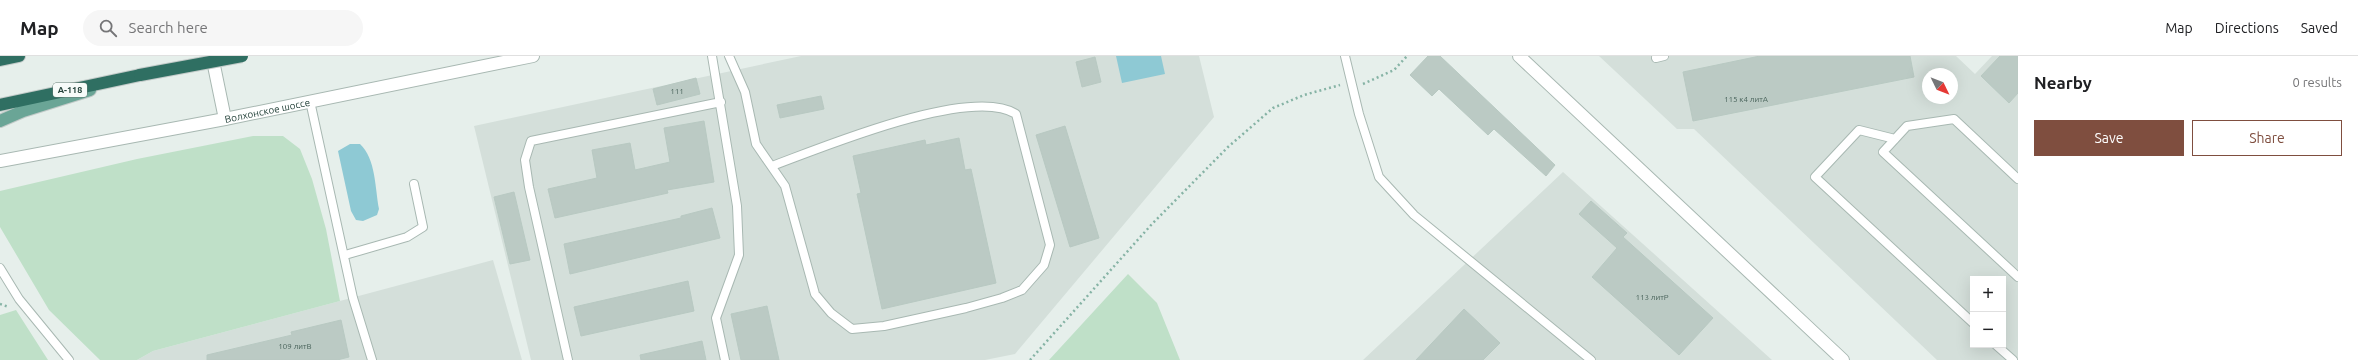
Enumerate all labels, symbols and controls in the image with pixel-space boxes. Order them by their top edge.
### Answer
search box [83,10,363,46]
text: Map [20,17,59,39]
icon: search [97,17,119,39]
text: Search here [129,19,208,36]
text: Map [2165,20,2193,36]
text: Directions [2215,20,2279,36]
text: Saved [2301,20,2338,36]
north arrow [1922,68,1958,104]
text: Nearby [2034,73,2092,92]
text: 0 results [2292,75,2342,89]
road number: А-118 [53,83,87,97]
house number: 111 [670,87,684,96]
house number: 115 к4 литА [1724,95,1769,104]
street label: Волхонское шоссе [224,97,311,125]
button: Save [2034,120,2184,156]
button: Share [2192,120,2342,156]
map controls [1970,276,2006,348]
button: + [1970,276,2006,312]
house number: 113 литР [1635,293,1669,302]
button: − [1970,312,2006,348]
house number: 109 литВ [278,342,312,351]

